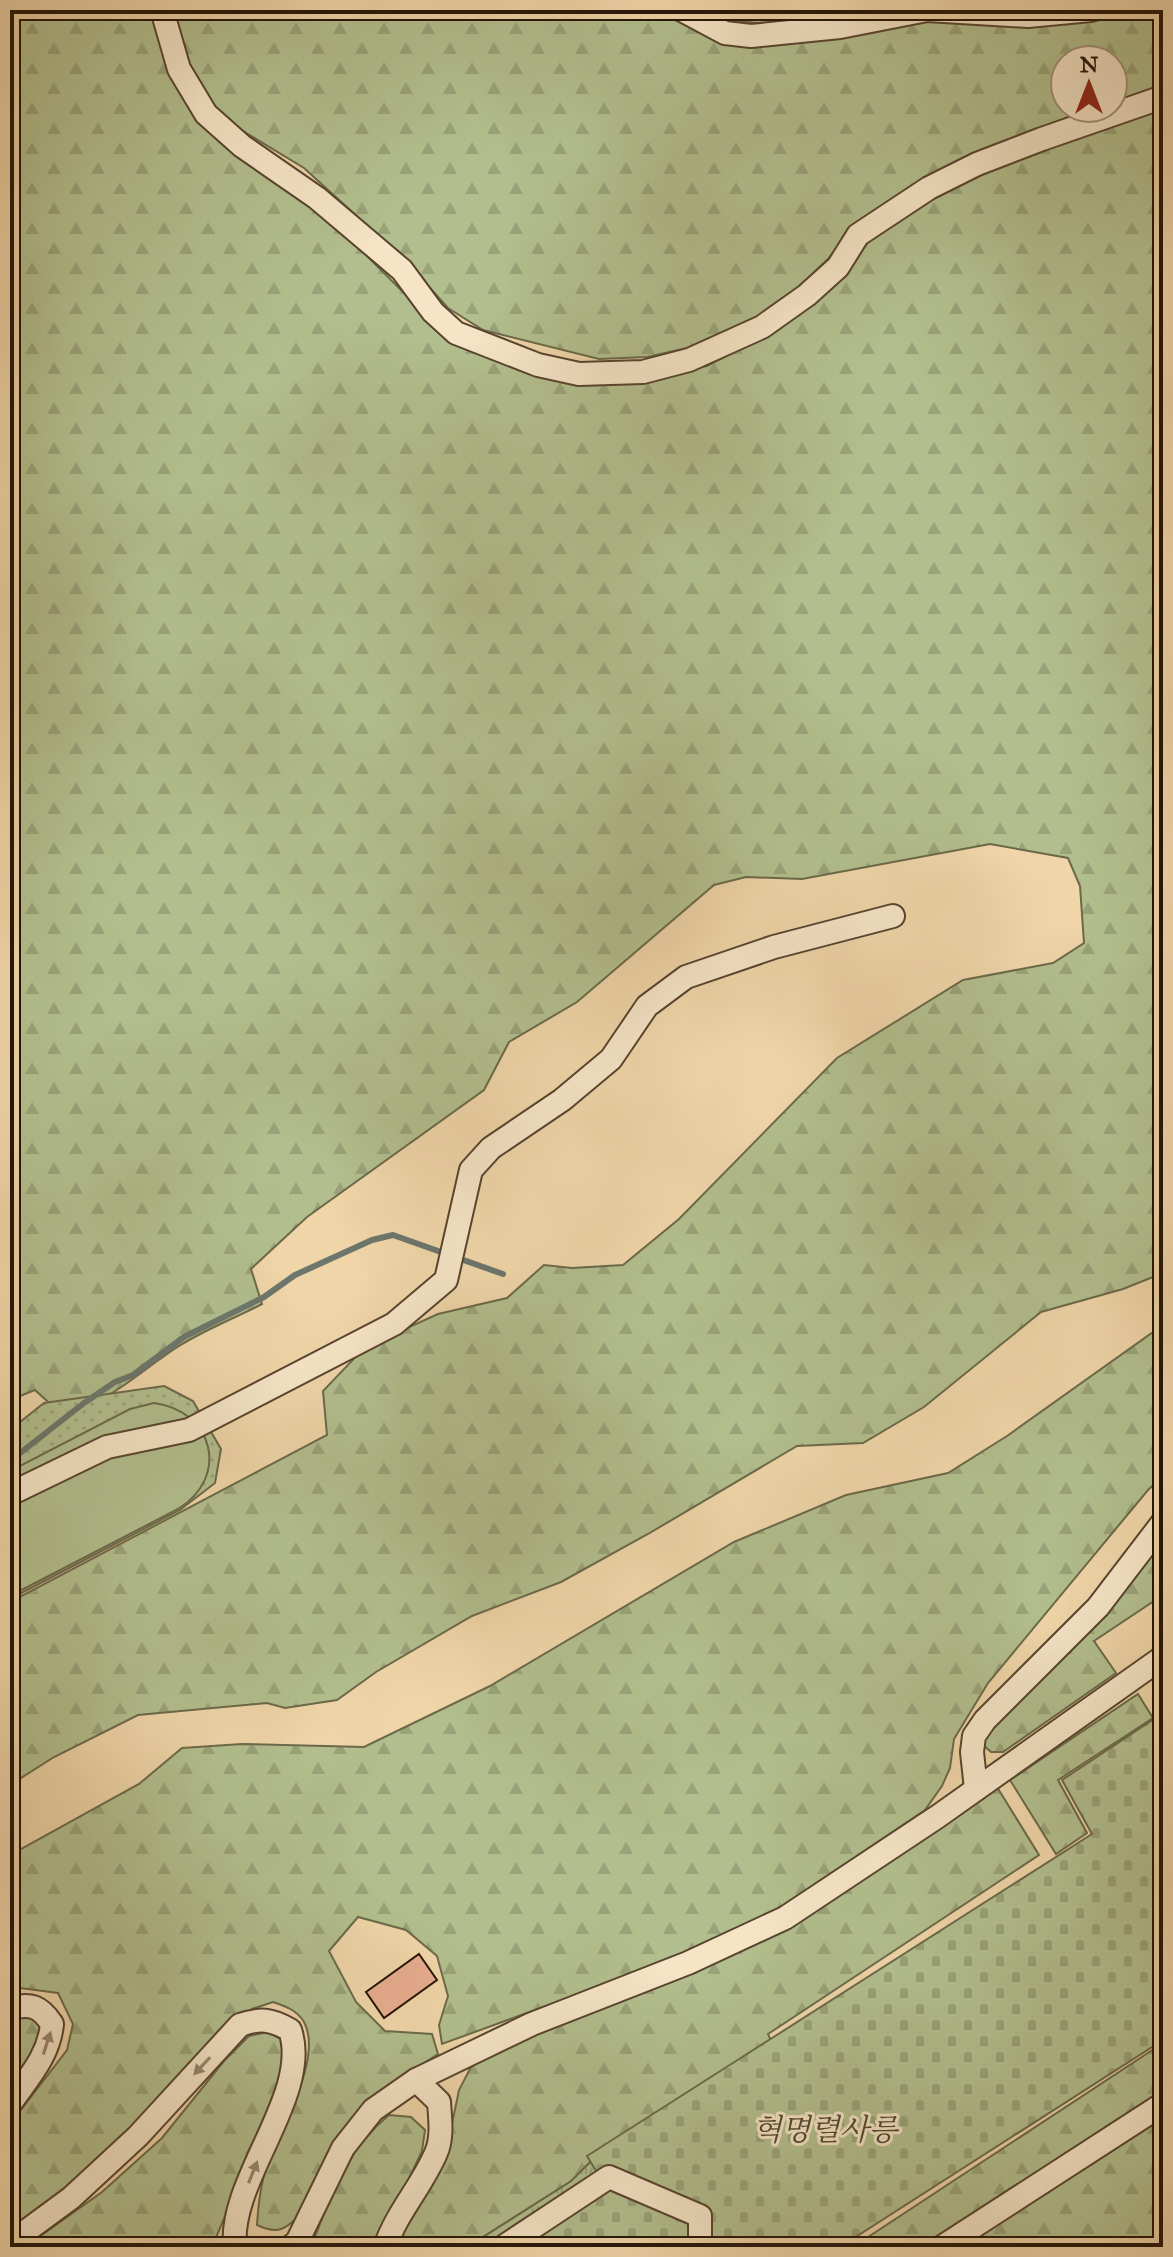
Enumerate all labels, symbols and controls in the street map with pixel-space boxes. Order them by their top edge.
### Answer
north arrow [1049,44,1129,124]
text: N [1080,51,1099,78]
one-way arrow [42,2031,54,2055]
one-way arrow [194,2056,212,2075]
park label: 혁명렬사릉 [753,2112,899,2148]
one-way arrow [247,2160,260,2184]

